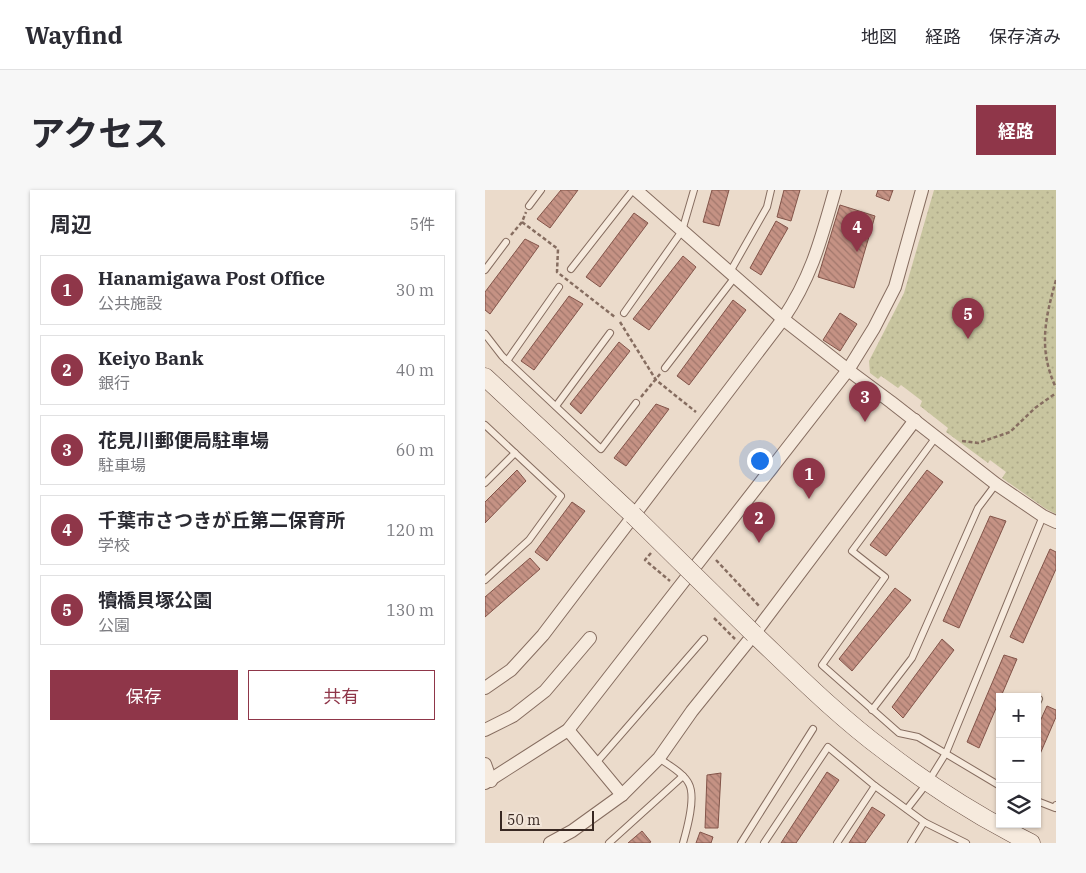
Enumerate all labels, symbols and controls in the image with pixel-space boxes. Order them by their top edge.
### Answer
text: Wayfind [25,19,123,51]
text: 地図 [861,25,897,48]
text: 経路 [925,25,961,48]
text: 保存済み [989,25,1061,48]
button: 経路 [976,105,1056,155]
text: アクセス [30,110,168,156]
text: 周辺 [50,210,92,238]
pin: 4 [841,211,873,252]
text: 5件 [409,214,435,234]
text: Hanamigawa Post Office [98,266,325,290]
text: 1 [62,280,72,300]
text: 30 m [396,280,434,300]
text: 公共施設 [98,293,162,313]
pin: 5 [952,298,984,339]
text: Keiyo Bank [98,346,204,370]
text: 2 [62,360,72,380]
text: 40 m [396,360,434,380]
text: 銀行 [98,373,130,393]
pin: 3 [849,381,881,422]
text: 花見川郵便局駐車場 [98,428,269,452]
text: 3 [62,440,72,460]
text: 60 m [396,440,434,460]
your location [747,448,773,474]
text: 駐車場 [98,455,146,475]
pin: 1 [793,458,825,499]
pin: 2 [743,502,775,543]
text: 千葉市さつきが丘第二保育所 [98,508,345,532]
text: 4 [62,520,72,540]
text: 120 m [386,520,434,540]
text: 学校 [98,535,130,555]
text: 犢橋貝塚公園 [98,588,212,612]
text: 5 [62,600,72,620]
text: 130 m [386,600,434,620]
text: 公園 [98,615,130,635]
button: 保存 [50,670,238,720]
button: 共有 [248,670,435,720]
map controls [996,693,1041,828]
button: + [996,693,1041,738]
button: − [996,738,1041,783]
button: layers [996,783,1041,828]
scale bar [500,808,594,831]
text: 50 m [507,811,540,829]

